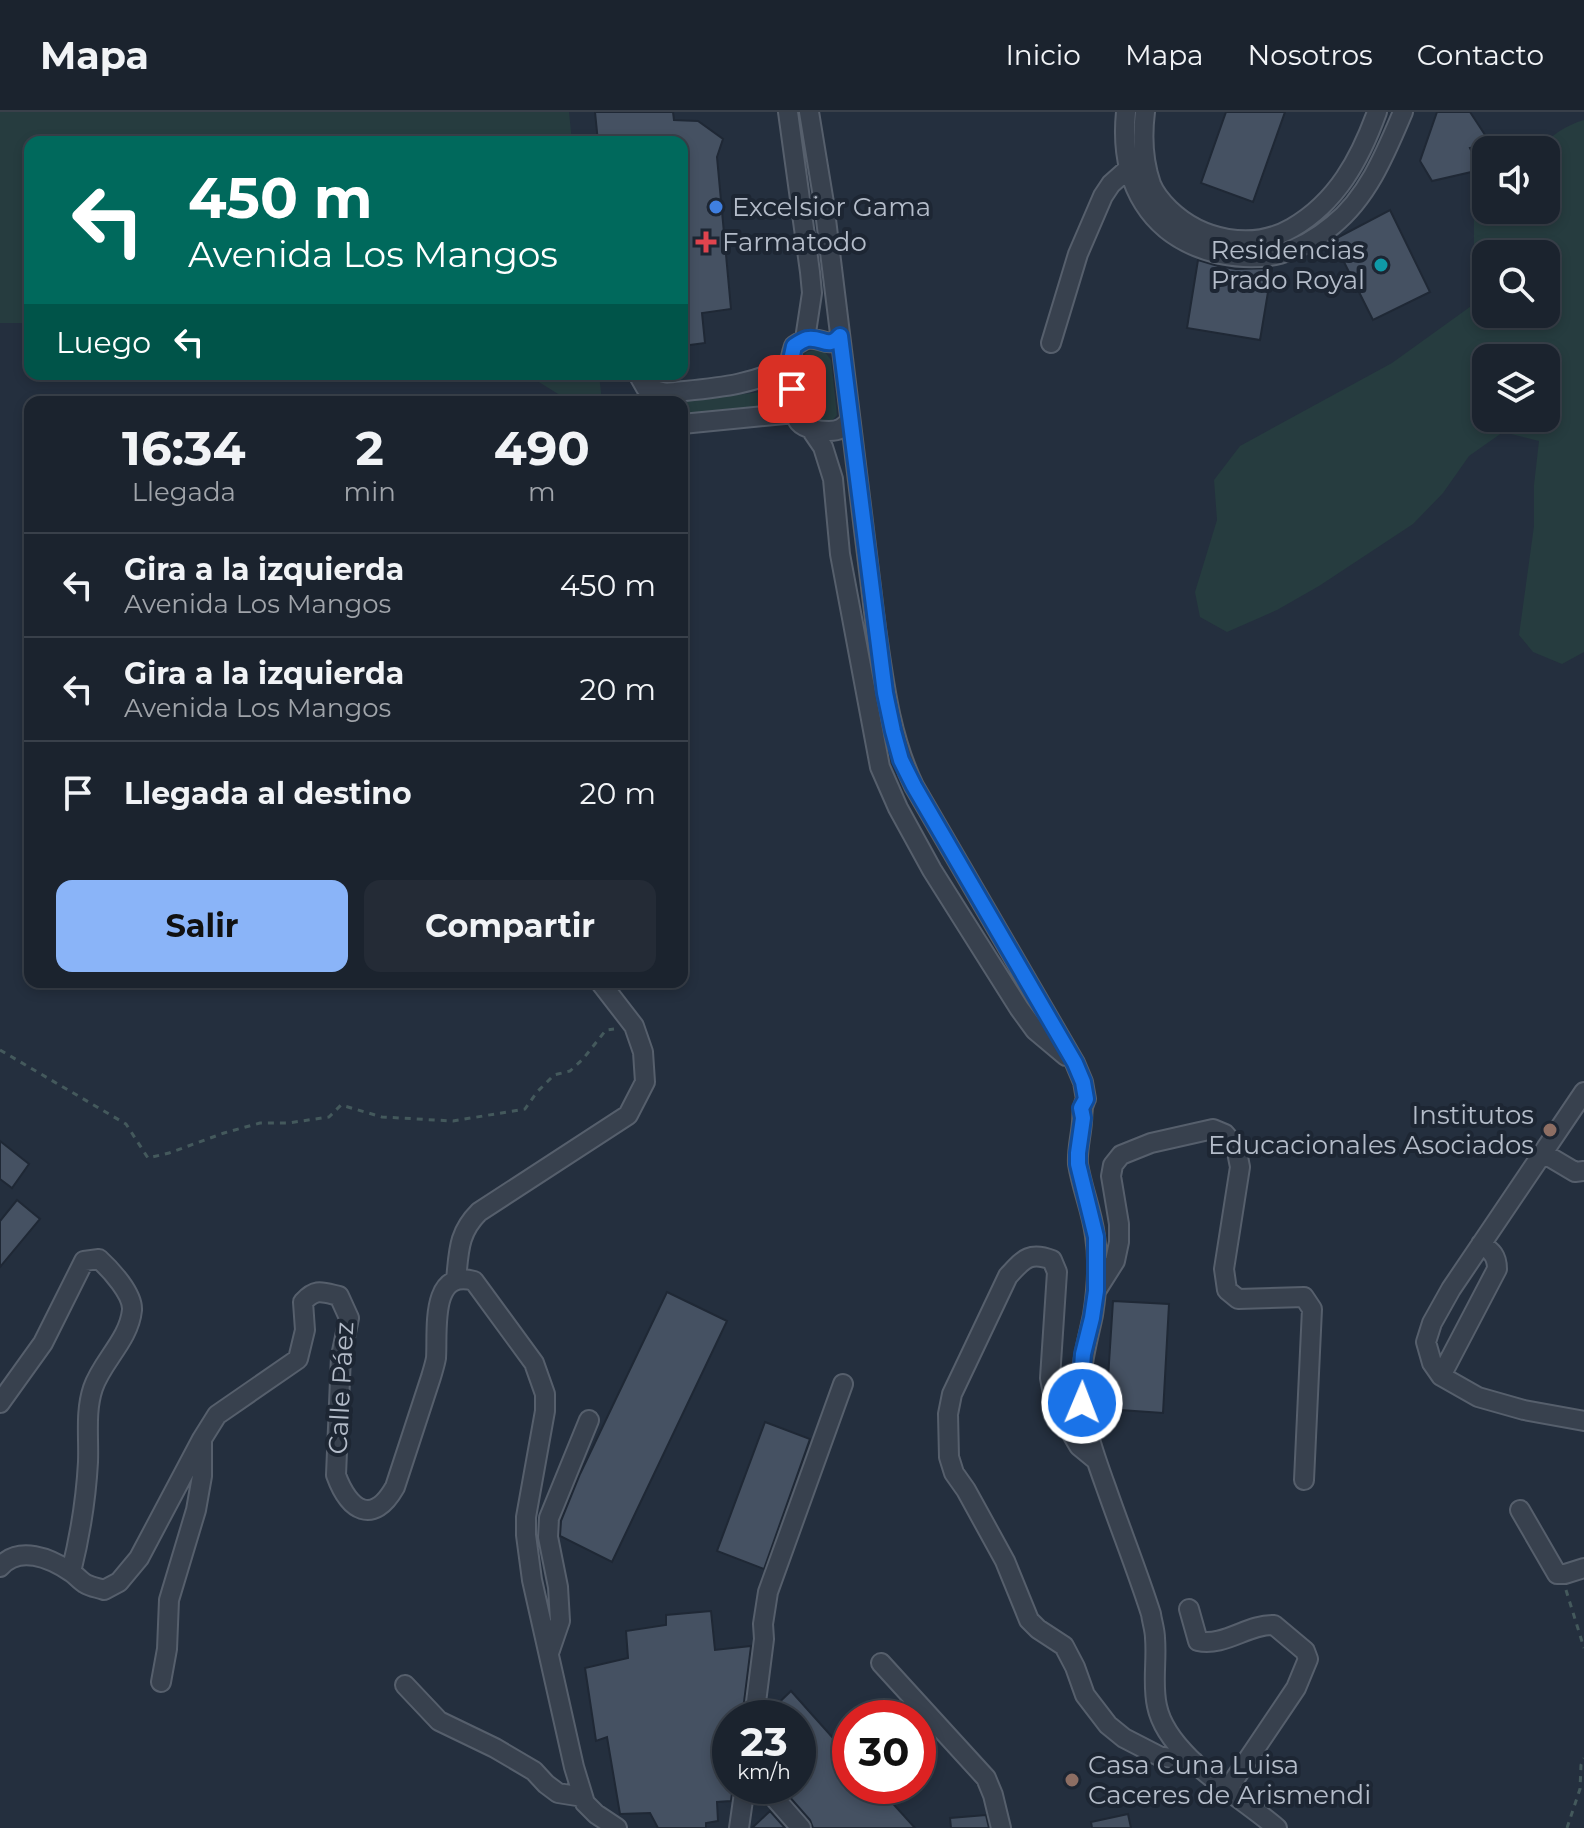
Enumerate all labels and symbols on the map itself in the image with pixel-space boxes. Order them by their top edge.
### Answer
place label: Excelsior Gama [732,191,931,223]
marker: Excelsior Gama [707,198,725,216]
place label: Farmatodo [722,226,867,258]
marker: Farmatodo [697,233,715,251]
place label: Residencias Prado Royal [1210,234,1365,296]
marker: Residencias Prado Royal [1372,256,1390,274]
pin [758,355,826,423]
place label: Institutos Educacionales Asociados [1208,1099,1534,1161]
marker: Institutos Educacionales Asociados [1541,1121,1559,1139]
street label: Calle Páez [322,1321,360,1455]
position arrow [1040,1361,1124,1445]
speed limit sign: 30 [832,1700,936,1804]
place label: Casa Cuna Luisa Caceres de Arismendi [1088,1749,1371,1811]
marker: Casa Cuna Luisa Caceres de Arismendi [1063,1771,1081,1789]

